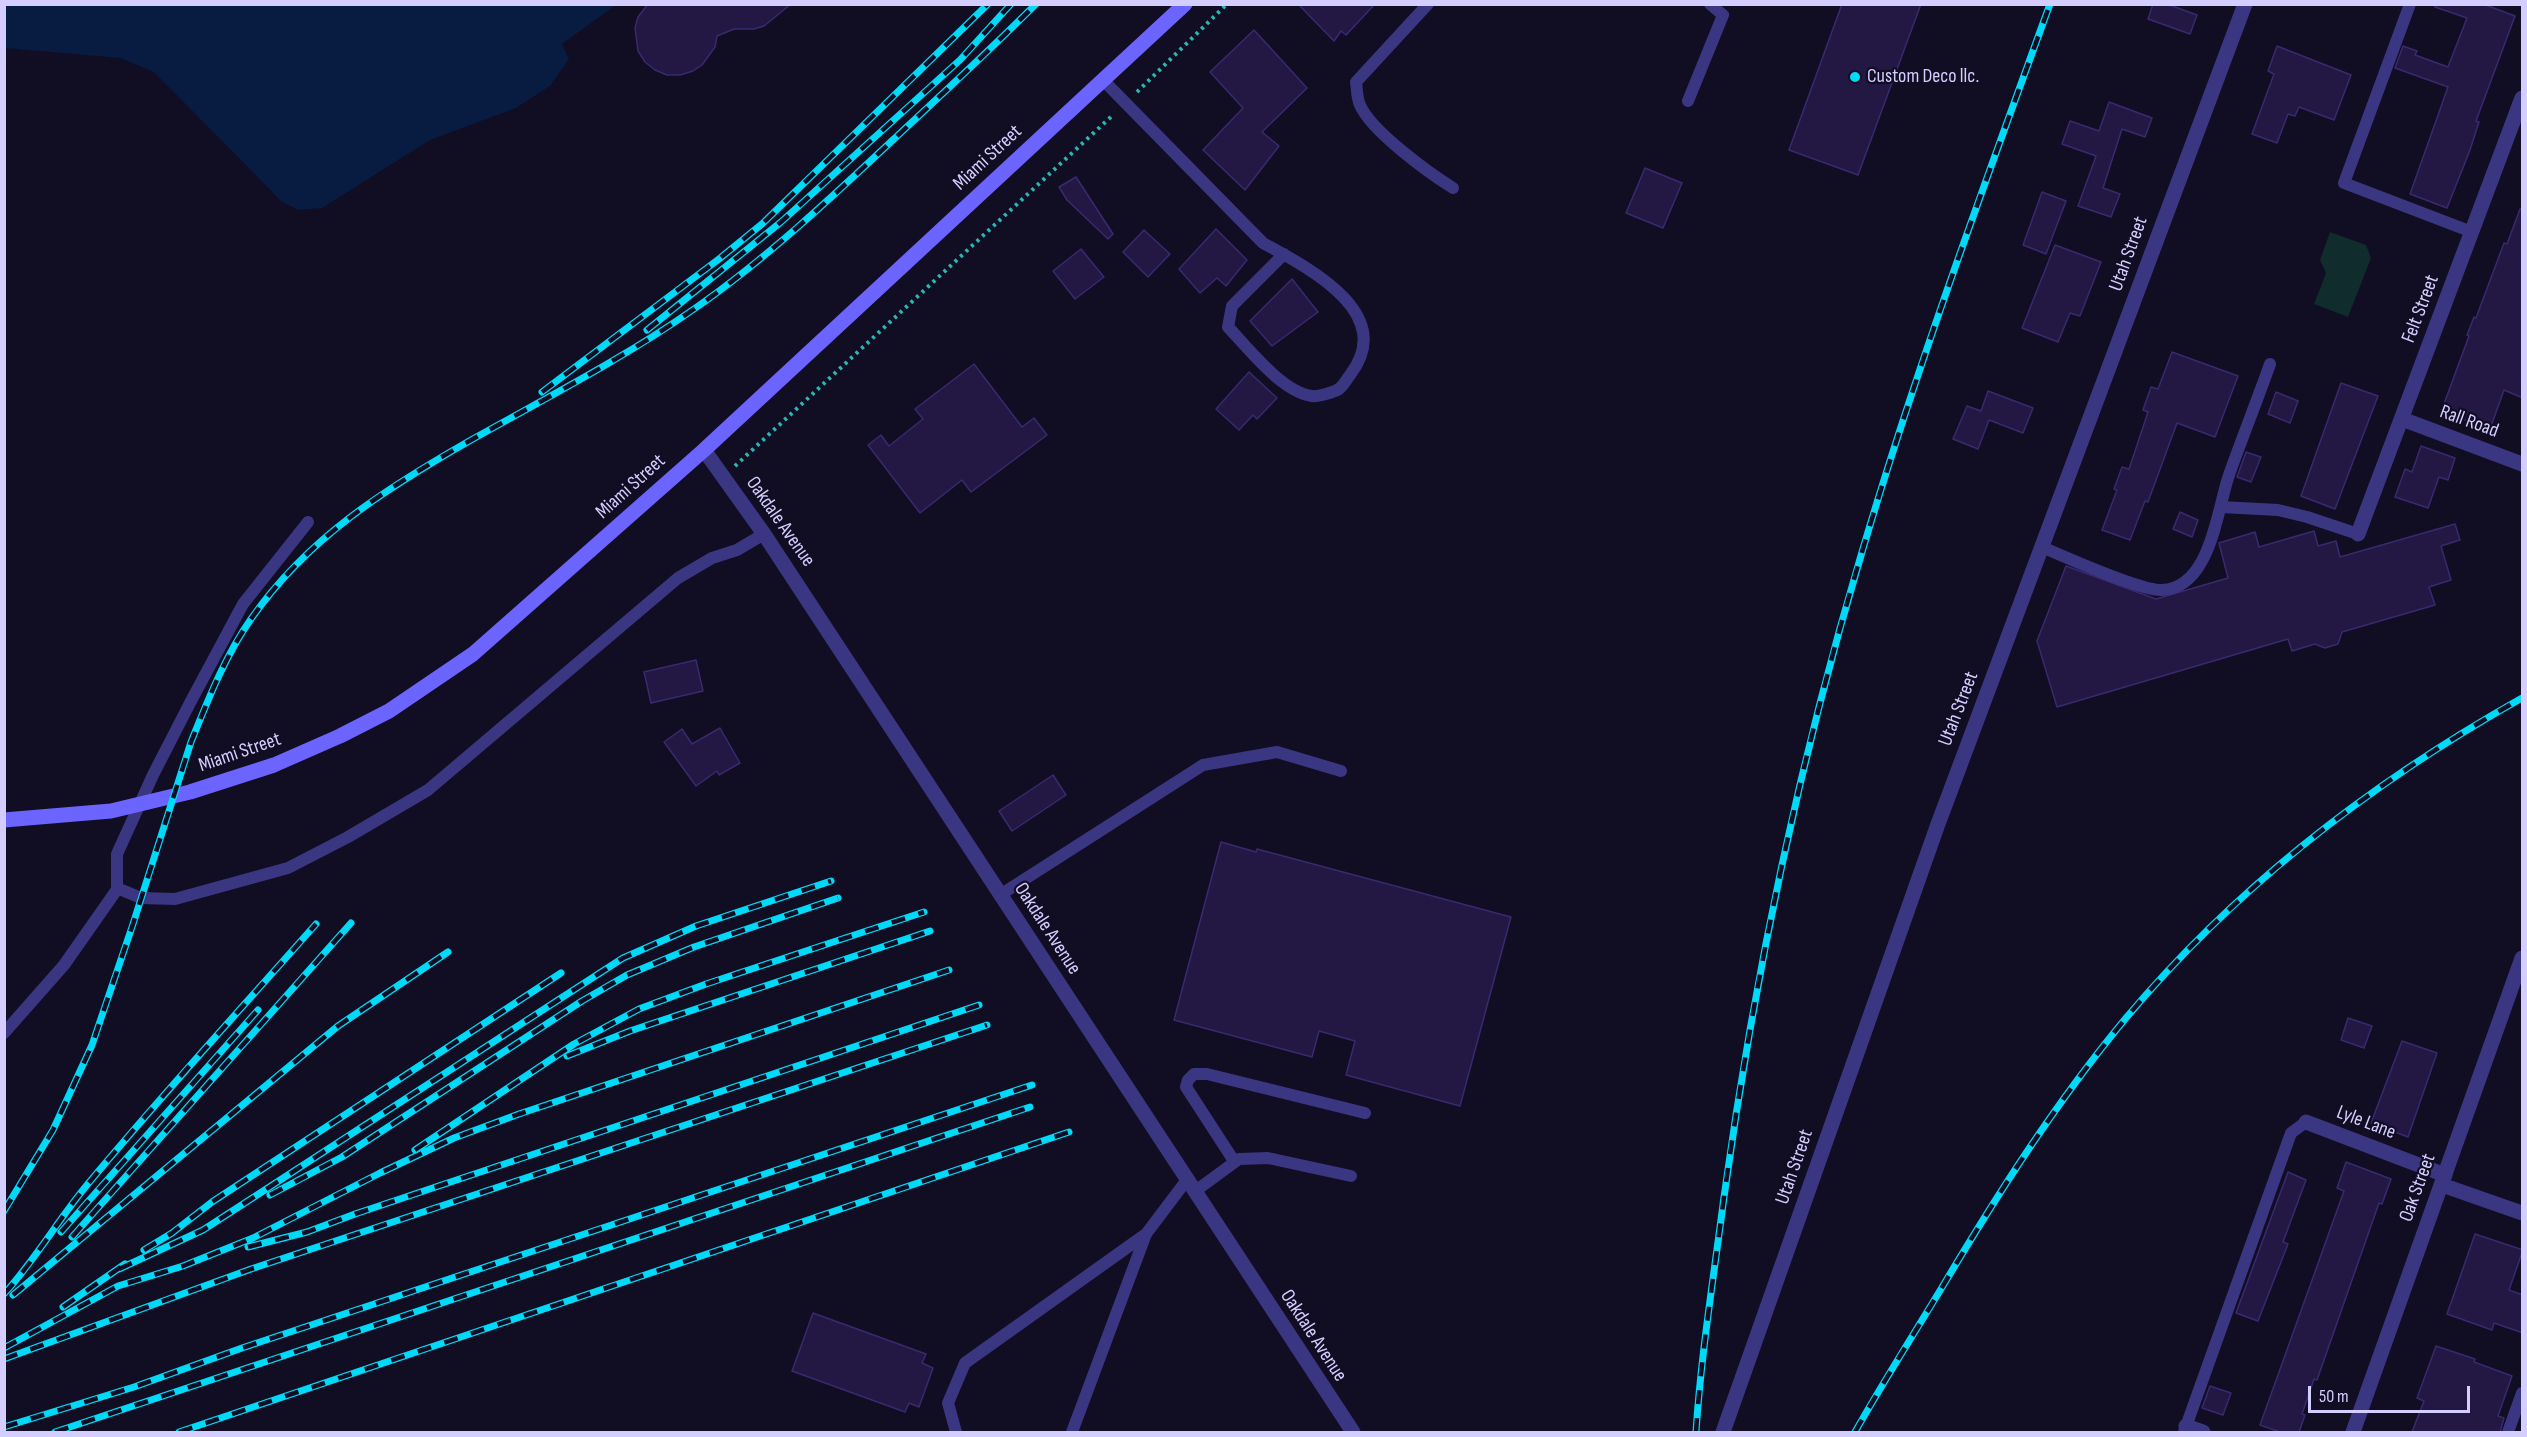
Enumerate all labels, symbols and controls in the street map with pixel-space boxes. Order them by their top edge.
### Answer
place label: Custom Deco llc. [1867,65,1979,89]
marker: Custom Deco llc. [1848,70,1862,84]
street label: Miami Street [949,120,1027,196]
street label: Utah Street [2104,213,2154,295]
street label: Felt Street [2397,272,2445,346]
street label: Rall Road [2436,400,2502,444]
street label: Miami Street [591,450,671,524]
street label: Oakdale Avenue [740,472,820,572]
street label: Utah Street [1934,669,1984,749]
street label: Miami Street [196,728,284,778]
street label: Oakdale Avenue [1008,879,1086,979]
street label: Lyle Lane [2333,1101,2399,1145]
street label: Utah Street [1771,1126,1819,1208]
street label: Oak Street [2395,1151,2441,1225]
street label: Oakdale Avenue [1274,1286,1352,1386]
scale bar [2311,1374,2473,1412]
text: 50 m [2319,1386,2349,1407]

